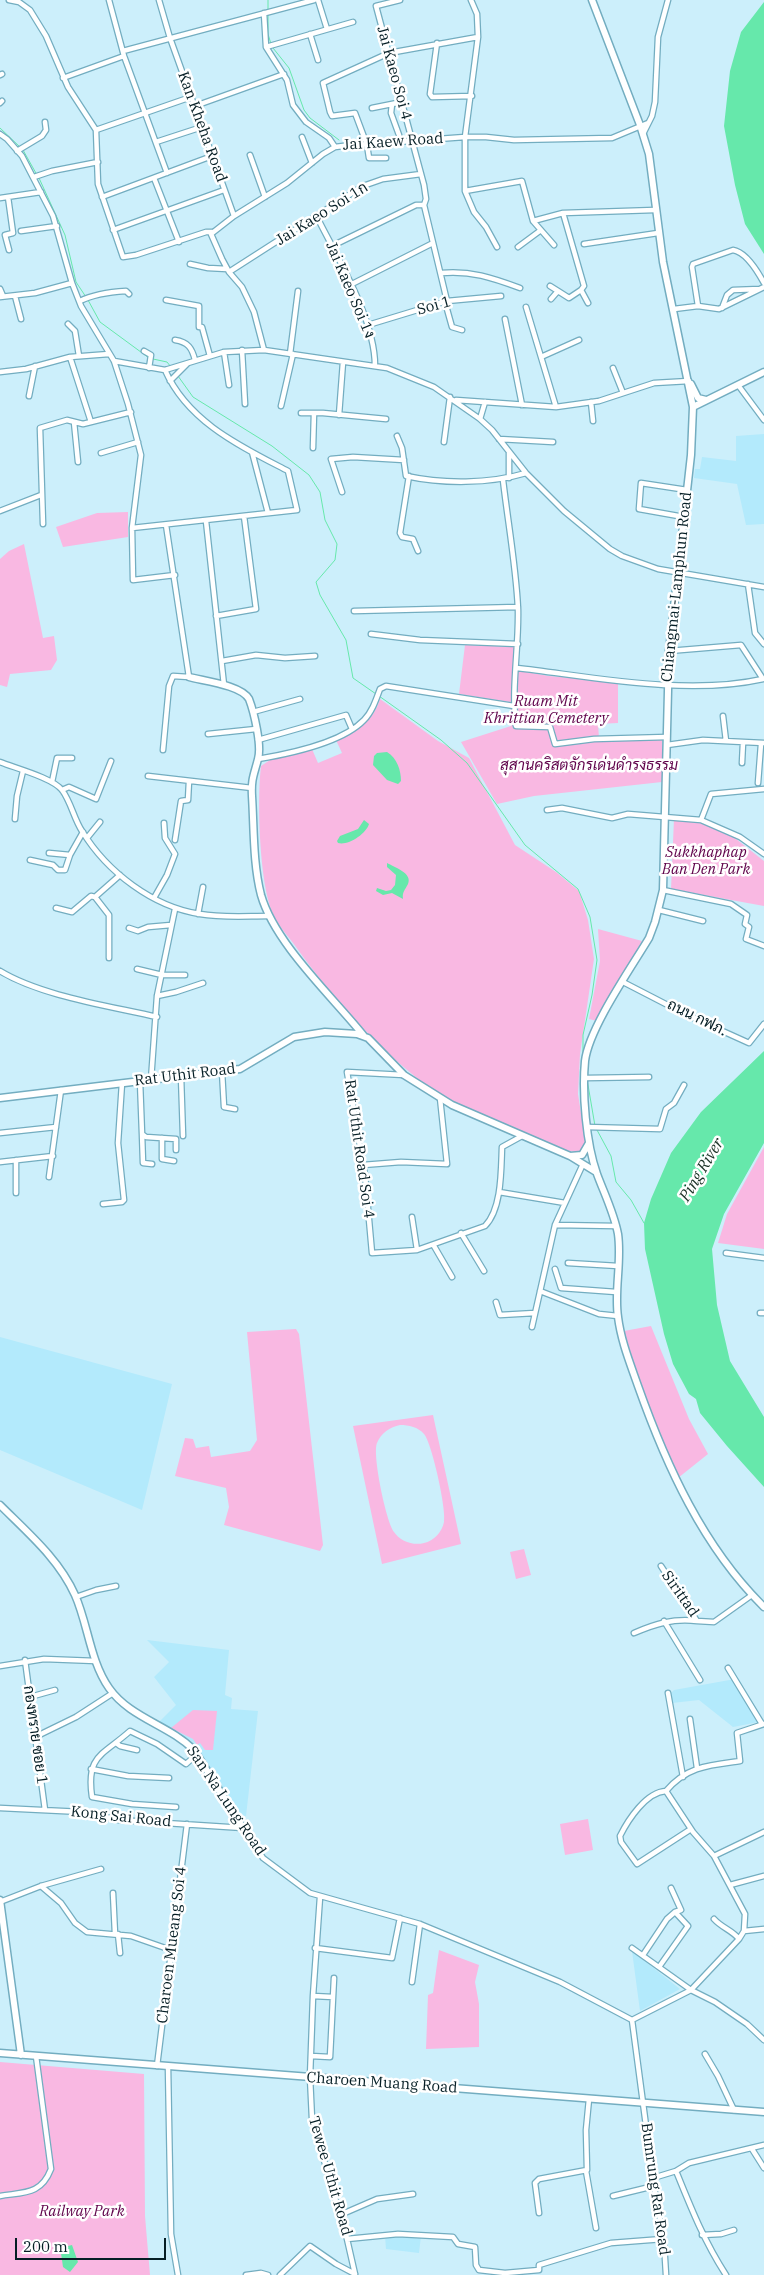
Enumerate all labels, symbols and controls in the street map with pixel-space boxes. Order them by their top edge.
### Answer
street label: Jai Kaeo Soi 4 [373,24,415,122]
street label: Kan Kheha Road [174,69,230,185]
street label: Jai Kaew Road [342,130,444,154]
street label: Jai Kaeo Soi 1ก [273,179,371,249]
street label: Jai Kaeo Soi 1ง [322,239,378,341]
street label: Soi 1 [415,293,453,319]
street label: Chiangmai-Lamphun Road [658,491,696,683]
park label: Ruam Mit Khrittian Cemetery [484,693,608,728]
park label: สุสานคริสตจักรเด่นดำรงธรรม [500,757,678,775]
park label: Sukkhaphap Ban Den Park [662,844,750,879]
street label: ถนน กฟภ. [664,996,730,1040]
street label: Rat Uthit Road [133,1060,237,1090]
street label: Rat Uthit Road Soi 4 [340,1079,378,1219]
water label: Ping River [676,1135,728,1205]
street label: Sirittad [658,1567,702,1621]
street label: กองทราย ซอย 1 [19,1684,51,1786]
street label: San Na Lung Road [183,1743,269,1859]
street label: Kong Sai Road [70,1803,172,1831]
street label: Charoen Mueang Soi 4 [153,1865,191,2025]
street label: Charoen Muang Road [306,2069,458,2097]
street label: Tewee Uthit Road [304,2114,356,2238]
street label: Bumrung Rat Road [637,2122,673,2256]
park label: Railway Park [39,2203,125,2221]
scale bar [18,2228,169,2260]
text: 200 m [23,2237,68,2256]

